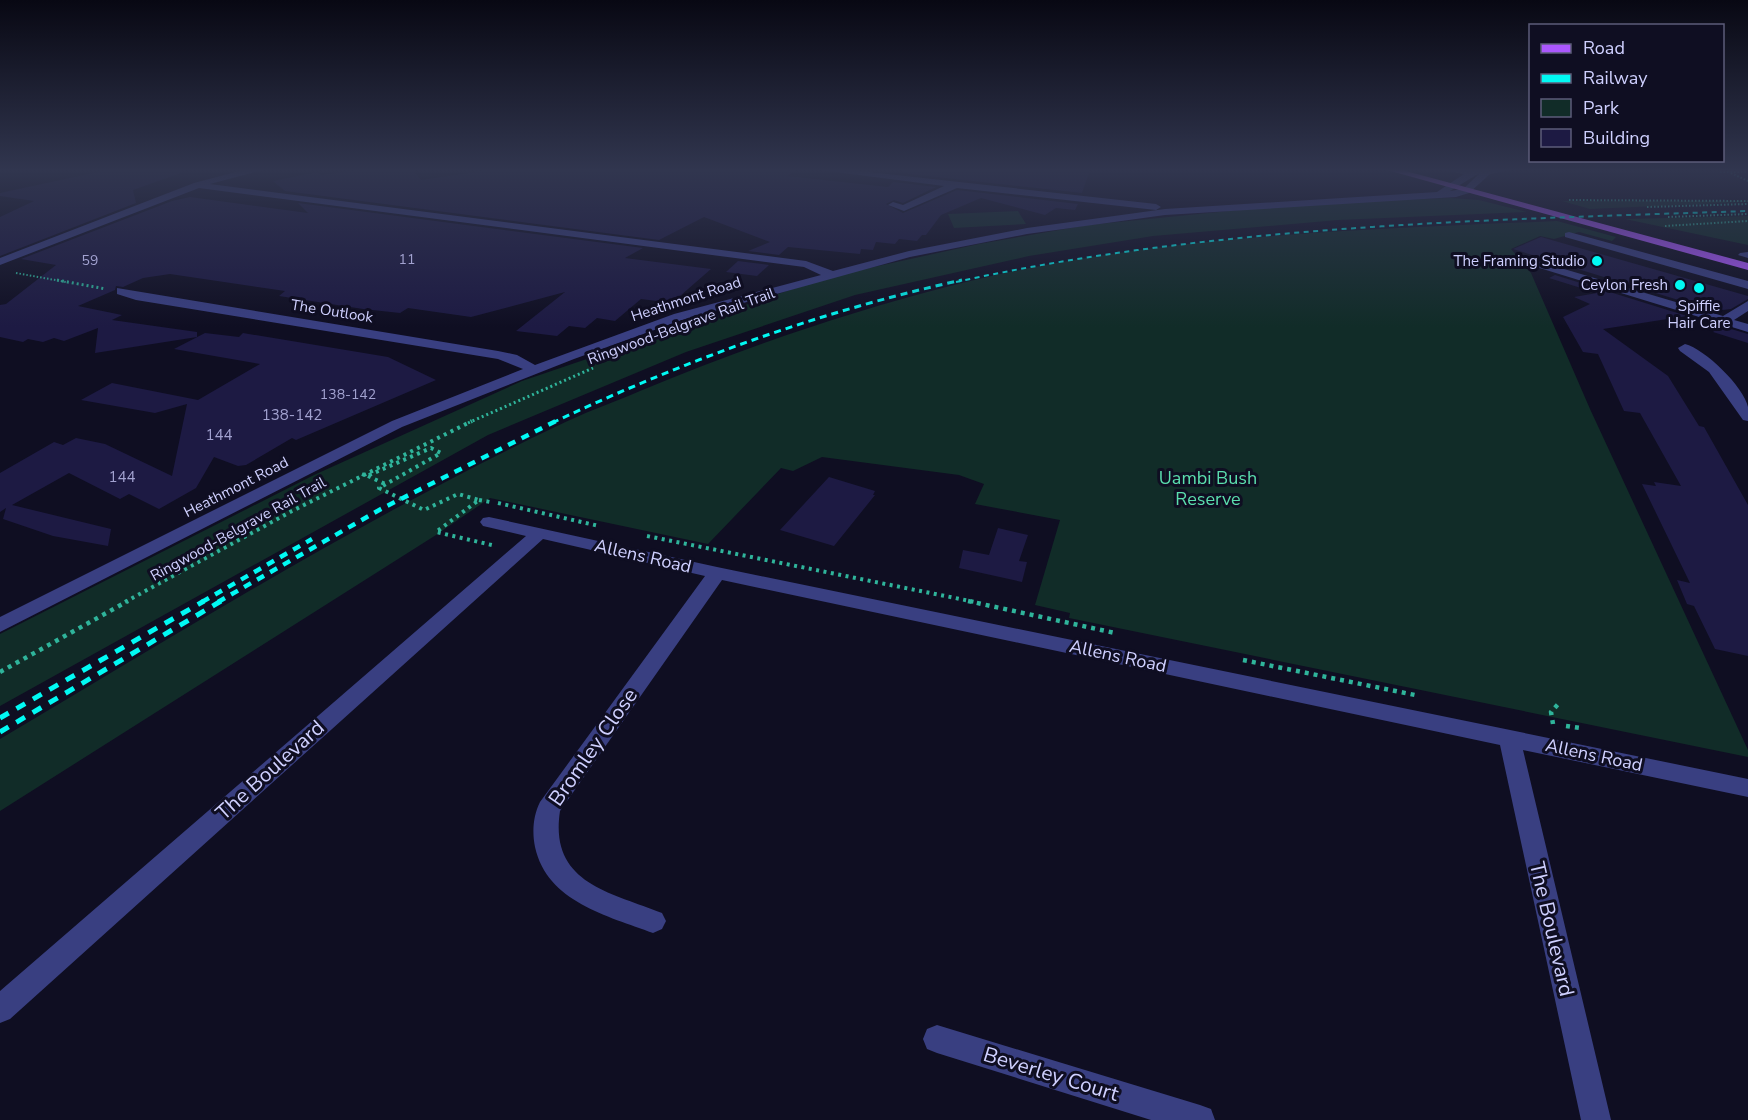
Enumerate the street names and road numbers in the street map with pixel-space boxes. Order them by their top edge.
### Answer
street label: Heathmont Road [628,272,744,326]
street label: Ringwood-Belgrave Rail Trail [585,283,778,369]
street label: The Outlook [289,295,375,327]
street label: Heathmont Road [180,452,292,522]
street label: Ringwood-Belgrave Rail Trail [147,472,330,586]
street label: Allens Road [592,533,694,579]
street label: Allens Road [1067,634,1169,678]
street label: Bromley Close [542,683,644,811]
street label: The Boulevard [210,714,330,826]
street label: Allens Road [1543,733,1645,777]
street label: The Boulevard [1523,859,1581,999]
street label: Beverley Court [980,1040,1123,1108]

